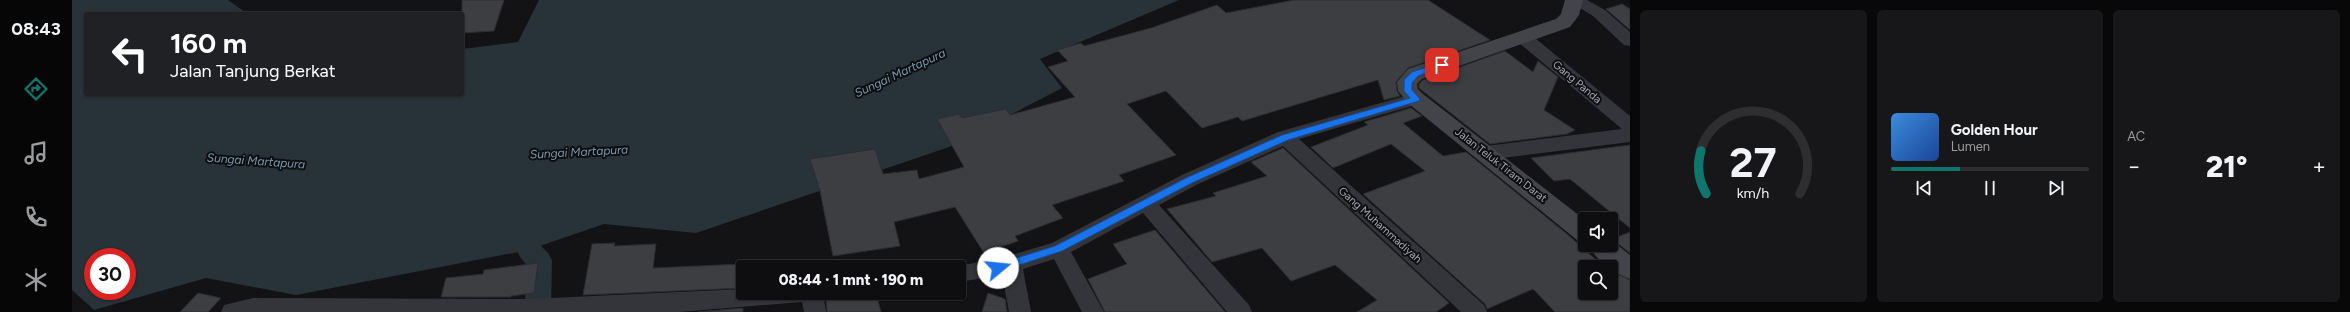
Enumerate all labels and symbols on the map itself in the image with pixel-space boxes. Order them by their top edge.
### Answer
water label: Sungai Martapura [852,46,948,100]
pin [1425,48,1459,82]
street label: Gang Panda [1550,58,1604,106]
street label: Jalan Teluk Tiram Darat [1453,125,1549,205]
water label: Sungai Martapura [529,142,629,162]
water label: Sungai Martapura [206,151,306,171]
street label: Gang Muhammadiyah [1336,184,1424,266]
position arrow [977,247,1019,289]
speed limit sign: 30 [84,248,136,300]

